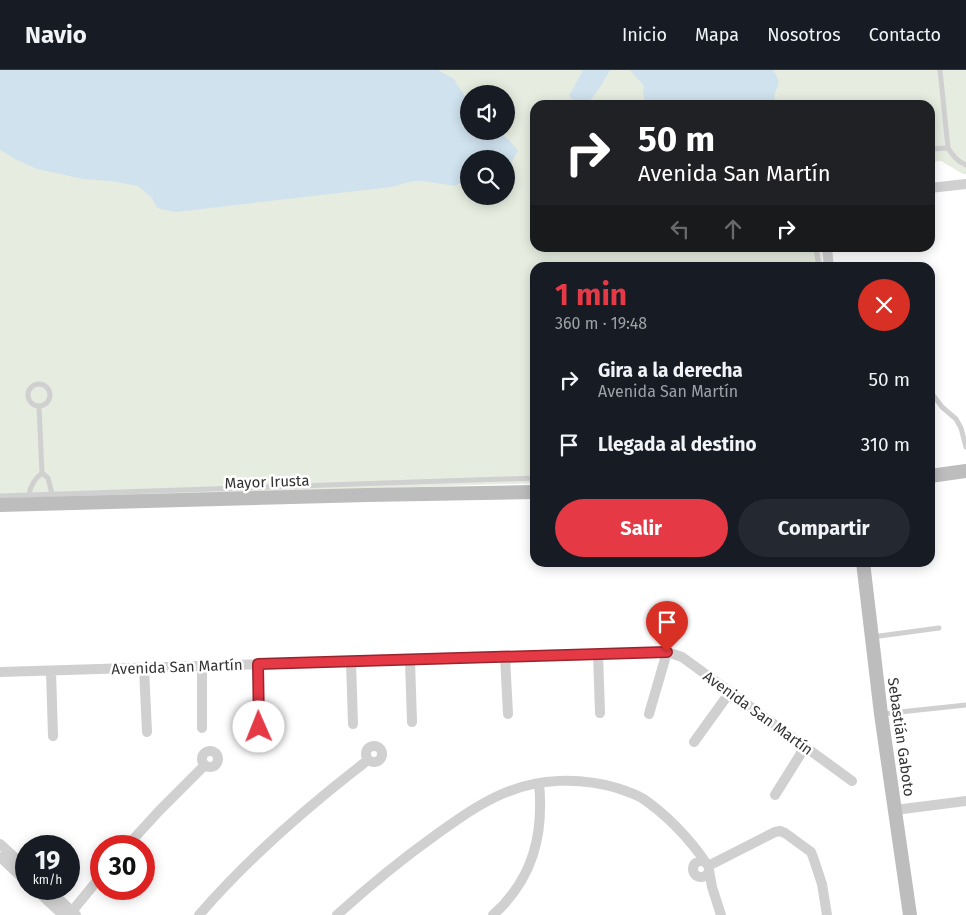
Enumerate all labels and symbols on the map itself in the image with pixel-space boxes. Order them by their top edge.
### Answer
street label: Mayor Irusta [224,472,310,492]
pin [646,601,688,652]
street label: Avenida San Martín [111,656,243,678]
street label: Avenida San Martín [700,667,816,759]
street label: Sebastián Gaboto [884,676,918,798]
position arrow [232,700,284,752]
speed limit sign: 30 [90,835,155,900]

